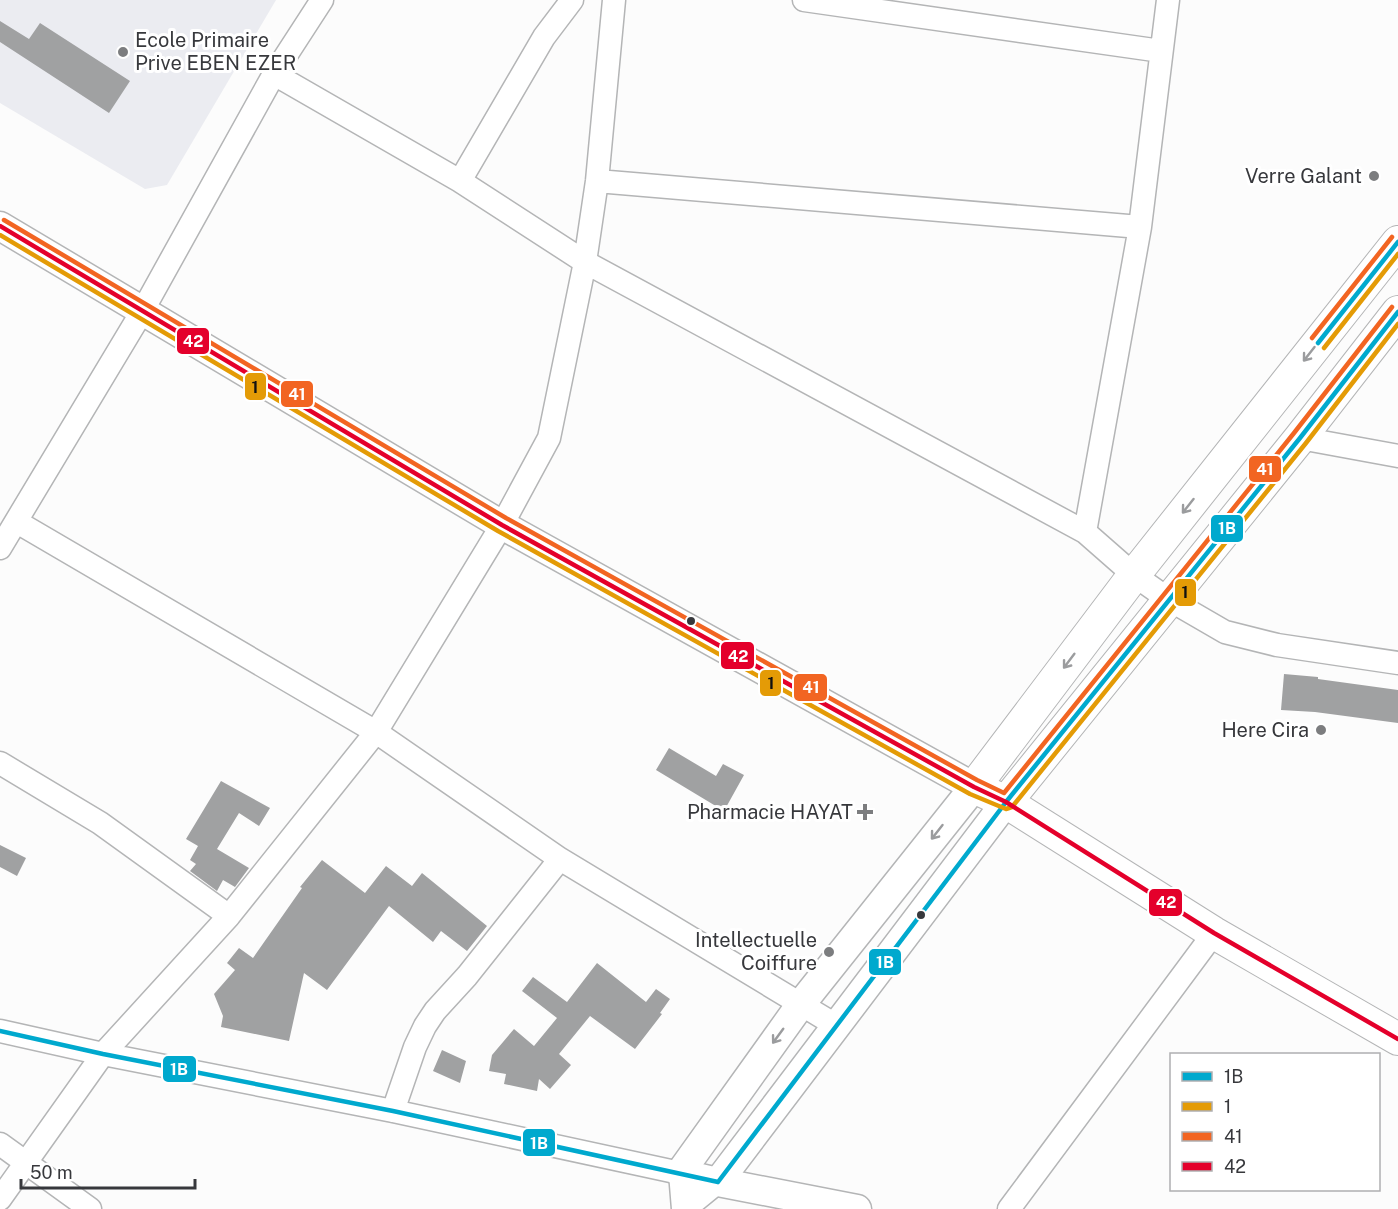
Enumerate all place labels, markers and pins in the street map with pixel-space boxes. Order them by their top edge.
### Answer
place label: Ecole Primaire Prive EBEN EZER [135,28,296,75]
marker: Ecole Primaire Prive EBEN EZER [116,45,130,59]
place label: Verre Galant [1245,164,1362,188]
marker: Verre Galant [1367,169,1381,183]
unlabelled marker [685,615,697,627]
place label: Here Cira [1221,718,1309,742]
marker: Here Cira [1314,723,1328,737]
place label: Pharmacie HAYAT [687,800,853,824]
marker: Pharmacie HAYAT [858,805,872,819]
unlabelled marker [915,909,927,921]
place label: Intellectuelle Coiffure [695,928,817,975]
marker: Intellectuelle Coiffure [822,945,836,959]

